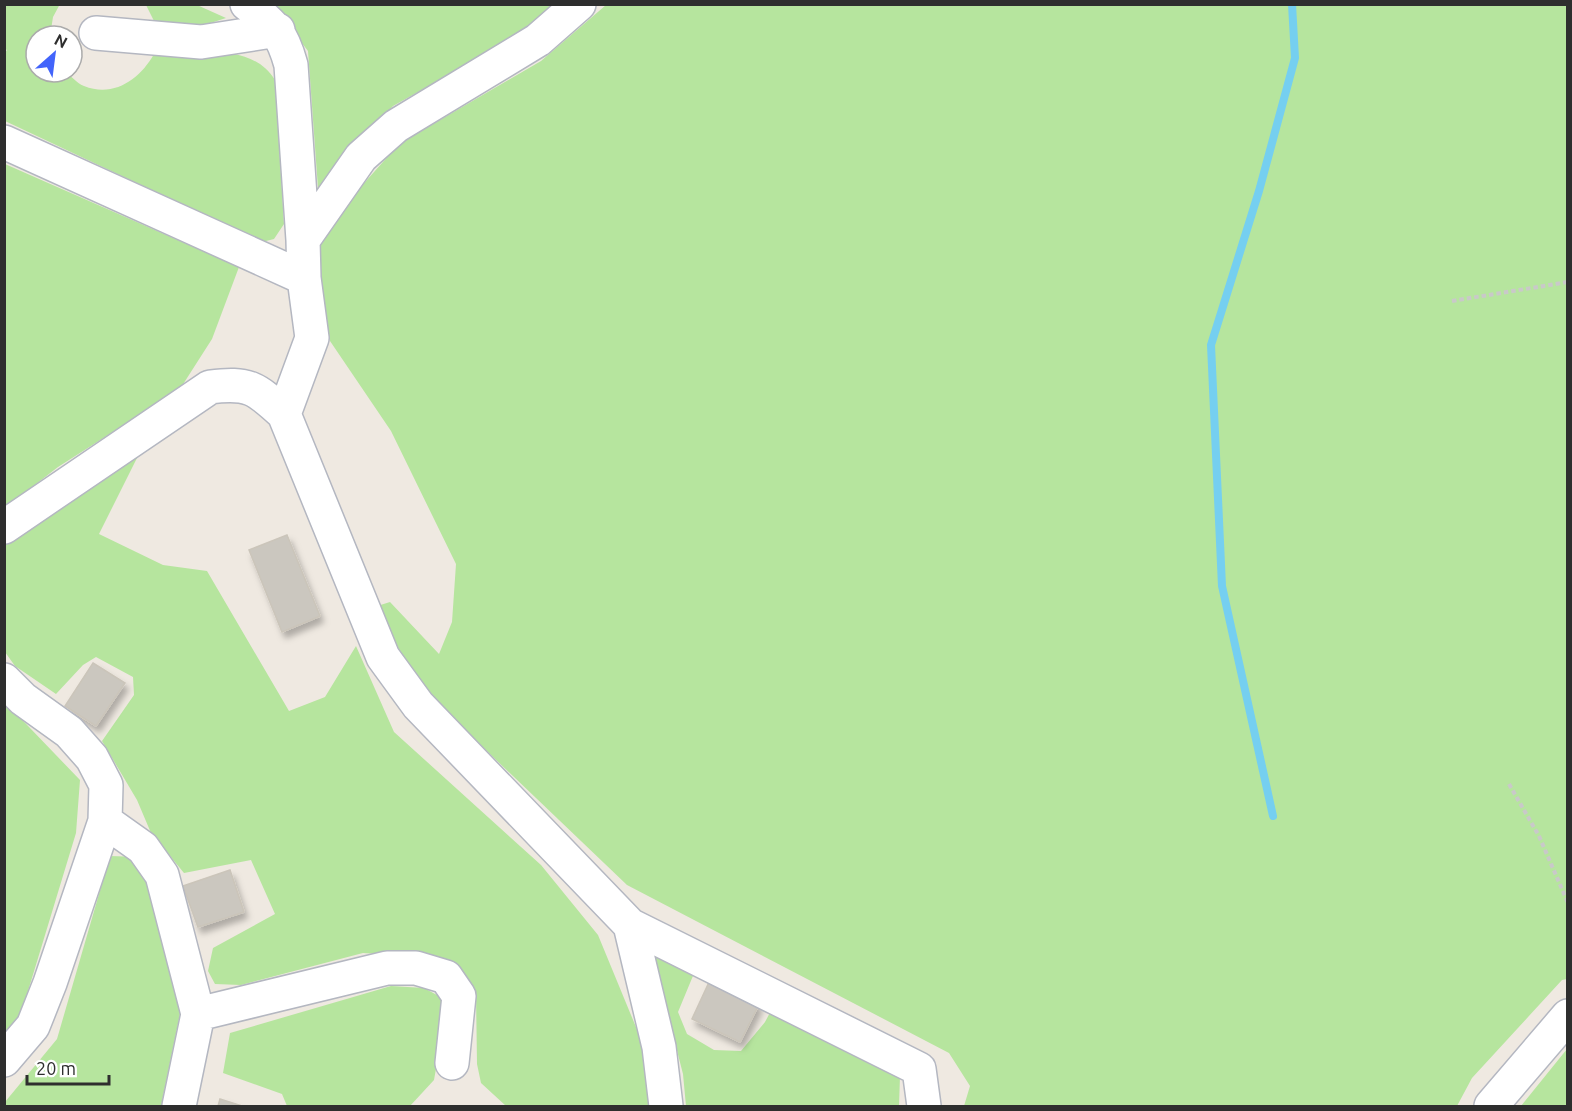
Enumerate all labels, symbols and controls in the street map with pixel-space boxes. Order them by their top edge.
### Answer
north arrow [24,24,84,84]
text: N [52,30,71,52]
scale bar [27,1048,110,1086]
text: 20 m [36,1058,76,1078]

